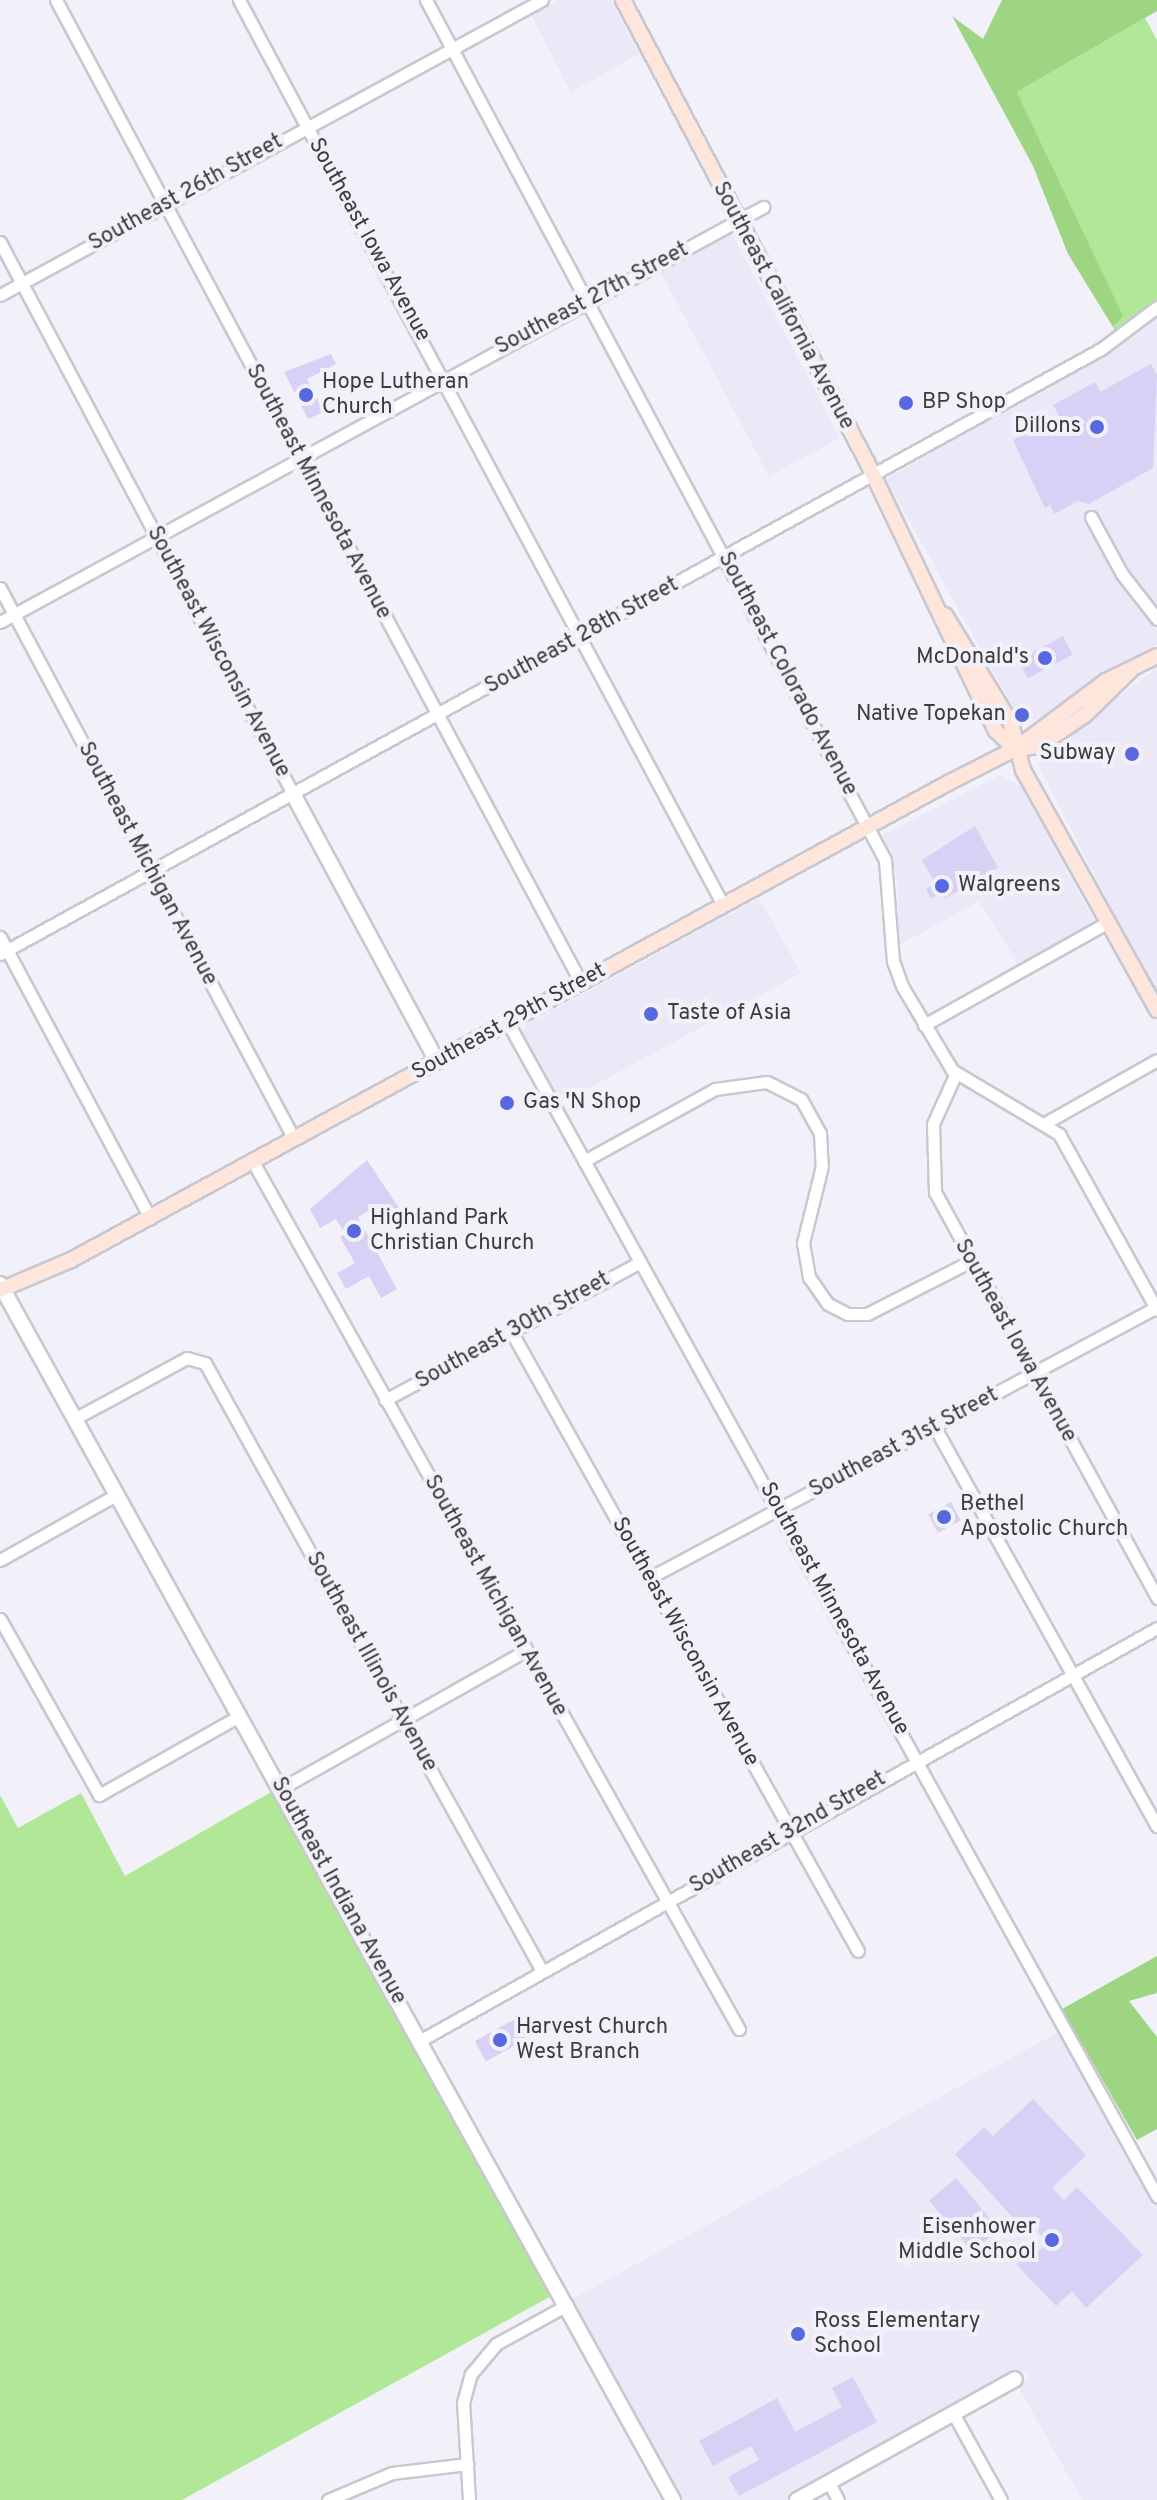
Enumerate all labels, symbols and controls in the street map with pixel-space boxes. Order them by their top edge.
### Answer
street label: Southeast 26th Street [84,129,288,257]
street label: Southeast Iowa Avenue [302,133,436,347]
street label: Southeast California Avenue [706,177,860,435]
street label: Southeast 27th Street [491,237,693,361]
street label: Southeast Minnesota Avenue [239,360,397,624]
place label: Hope Lutheran Church [322,369,469,420]
marker: Hope Lutheran Church [297,386,315,404]
place label: BP Shop [922,390,1006,416]
marker: BP Shop [897,394,915,412]
place label: Dillons [1014,414,1081,440]
marker: Dillons [1088,418,1106,436]
street label: Southeast Wisconsin Avenue [140,521,296,783]
street label: Southeast Colorado Avenue [711,547,863,801]
street label: Southeast 28th Street [481,572,683,700]
place label: McDonald's [916,645,1029,671]
marker: McDonald's [1036,649,1054,667]
place label: Native Topekan [855,702,1006,728]
marker: Native Topekan [1013,706,1031,724]
street label: Southeast Michigan Avenue [71,737,223,991]
place label: Subway [1040,741,1116,767]
marker: Subway [1123,745,1141,763]
place label: Walgreens [958,873,1061,899]
marker: Walgreens [933,877,951,895]
street label: Southeast 29th Street [407,958,611,1086]
place label: Taste of Asia [667,1001,792,1027]
marker: Taste of Asia [642,1005,660,1023]
place label: Gas 'N Shop [523,1090,641,1116]
marker: Gas 'N Shop [498,1094,516,1112]
place label: Highland Park Christian Church [370,1205,534,1256]
marker: Highland Park Christian Church [345,1222,363,1240]
street label: Southeast Iowa Avenue [948,1234,1082,1448]
street label: Southeast 30th Street [411,1267,615,1395]
street label: Southeast 31st Street [805,1382,1003,1504]
street label: Southeast Michigan Avenue [417,1470,573,1722]
street label: Southeast Minnesota Avenue [753,1478,915,1740]
place label: Bethel Apostolic Church [960,1491,1128,1542]
marker: Bethel Apostolic Church [935,1508,953,1526]
street label: Southeast Wisconsin Avenue [605,1512,765,1772]
street label: Southeast Illinois Avenue [299,1547,443,1777]
street label: Southeast 32nd Street [685,1766,891,1900]
street label: Southeast Indiana Avenue [264,1772,412,2010]
place label: Harvest Church West Branch [516,2014,668,2066]
marker: Harvest Church West Branch [491,2031,509,2049]
place label: Eisenhower Middle School [898,2214,1036,2266]
marker: Eisenhower Middle School [1043,2231,1061,2249]
place label: Ross Elementary School [814,2308,980,2360]
marker: Ross Elementary School [789,2325,807,2343]

